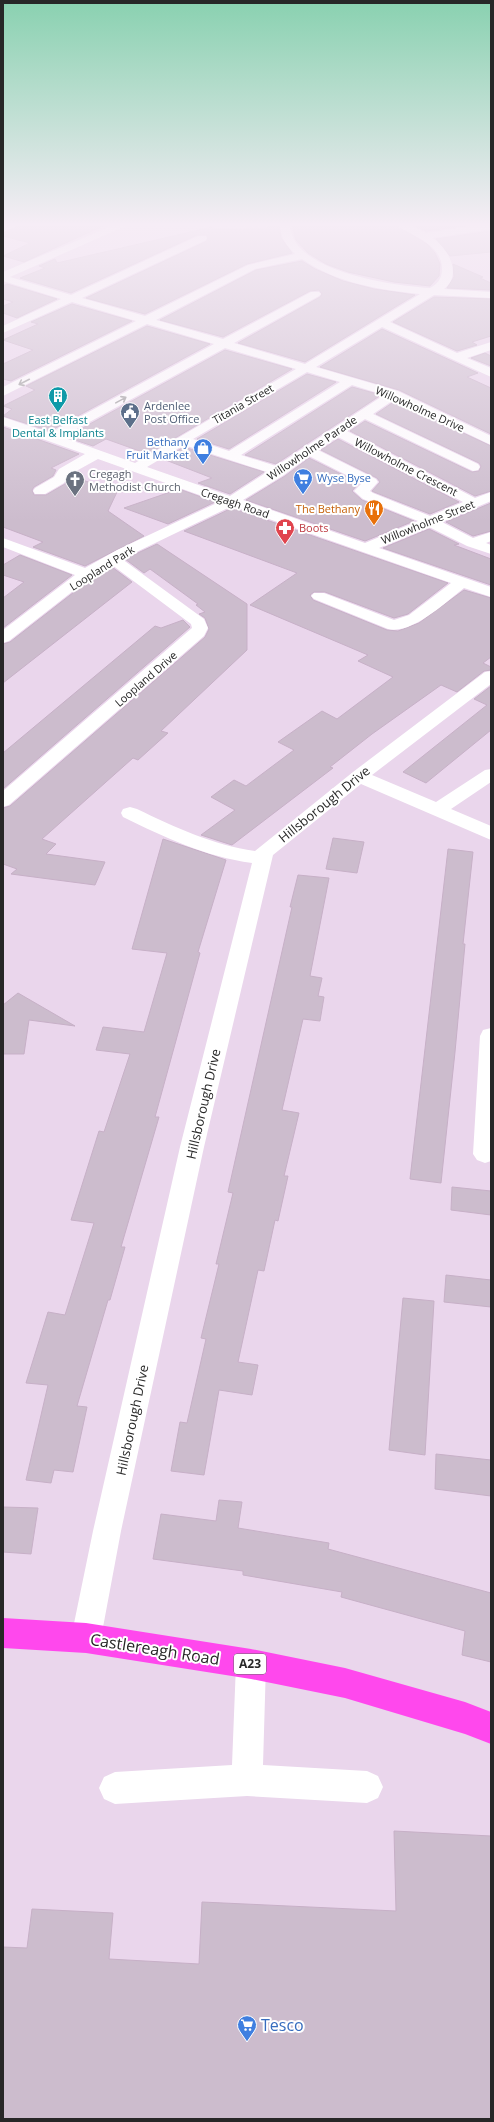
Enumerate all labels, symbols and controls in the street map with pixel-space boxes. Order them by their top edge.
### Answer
one-way arrow [18,379,30,386]
street label: Titania Street [210,380,276,427]
street label: Willowholme Drive [373,382,467,435]
building icon: East Belfast Dental & Implants [47,385,69,413]
one-way arrow [115,395,127,403]
place label: Ardenlee Post Office [144,398,199,426]
public building icon: Ardenlee Post Office [119,401,141,429]
place label: East Belfast Dental & Implants [12,412,104,440]
street label: Willowholme Parade [264,412,360,483]
place label: Bethany Fruit Market [126,434,189,462]
street label: Willowholme Crescent [352,434,460,499]
shop icon: Bethany Fruit Market [192,437,214,465]
place label: Cregagh Methodist Church [89,466,181,494]
supermarket icon: Wyse Byse [292,467,314,495]
church icon: Cregagh Methodist Church [64,469,86,497]
place label: Wyse Byse [317,470,371,485]
street label: Cregagh Road [199,484,271,521]
street label: Willowholme Street [379,496,477,547]
restaurant icon: The Bethany [363,498,385,526]
place label: The Bethany [296,501,360,516]
pharmacy icon: Boots [274,517,296,545]
place label: Boots [299,520,329,535]
street label: Loopland Park [66,542,137,594]
street label: Loopland Drive [111,647,180,710]
street label: Hillsborough Drive [275,762,373,846]
street label: Hillsborough Drive [182,1047,224,1161]
street label: Hillsborough Drive [111,1363,153,1477]
street label: Castlereagh Road [89,1628,221,1670]
road number: A23 [234,1654,266,1674]
supermarket icon: Tesco [236,2014,258,2042]
place label: Tesco [261,2014,304,2036]

